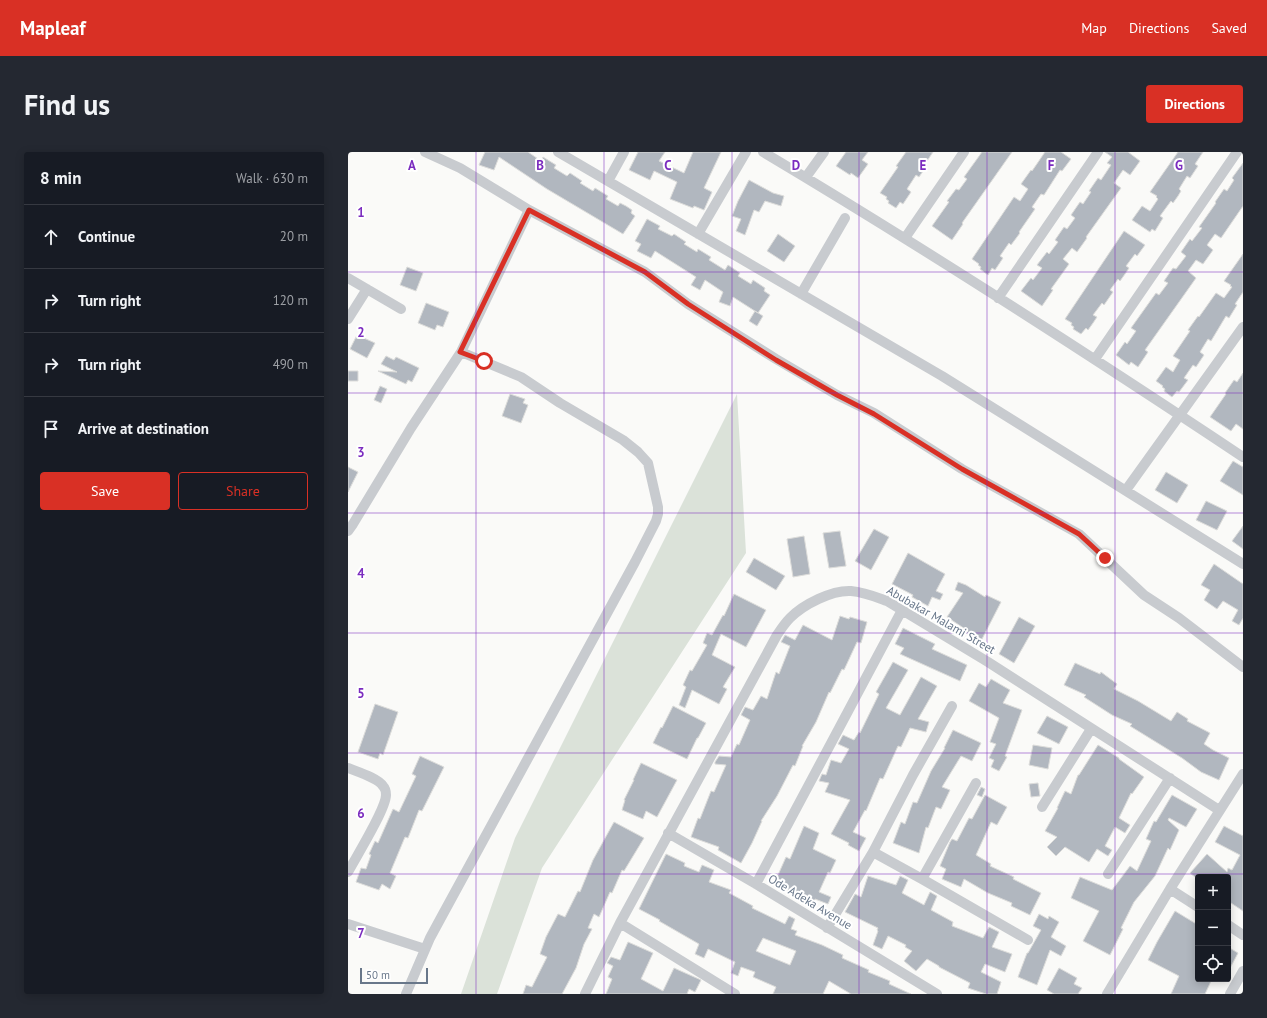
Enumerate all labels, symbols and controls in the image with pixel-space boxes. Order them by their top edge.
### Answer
text: Mapleaf [20,16,86,40]
text: Map [1081,19,1107,37]
text: Directions [1129,19,1189,37]
text: Saved [1211,19,1247,37]
button: Directions [1146,85,1243,123]
text: Find us [24,86,110,123]
text: A [408,157,416,174]
text: B [536,157,544,174]
text: C [664,157,672,174]
text: D [792,157,800,174]
text: E [920,157,927,174]
text: F [1048,157,1055,174]
text: G [1175,157,1183,174]
text: 8 min [40,167,81,189]
text: Walk · 630 m [236,170,308,187]
text: 1 [357,204,365,221]
icon: ahead [40,226,62,248]
text: Continue [78,227,135,246]
text: 20 m [280,228,308,245]
icon: right [40,290,62,312]
text: Turn right [78,291,141,310]
text: 120 m [273,292,308,309]
text: 2 [357,324,365,341]
route start [475,352,493,370]
icon: right [40,354,62,376]
text: Turn right [78,355,141,374]
text: 490 m [273,356,308,373]
icon: arrive [40,418,62,440]
text: Arrive at destination [78,419,209,438]
text: 3 [357,444,365,461]
button: Save [40,472,170,510]
button: Share [178,472,308,510]
route end [1096,549,1114,567]
text: 4 [357,565,365,582]
street label: Abubakar Malami Street [884,582,998,657]
text: 5 [357,685,365,702]
text: 6 [357,805,365,822]
street label: Ode Adeka Avenue [766,871,855,933]
map controls [1195,874,1231,982]
button: + [1195,874,1231,910]
button: − [1195,910,1231,946]
text: 7 [357,925,365,942]
button: locate [1195,946,1231,982]
scale bar [360,966,428,985]
text: 50 m [366,968,390,982]

